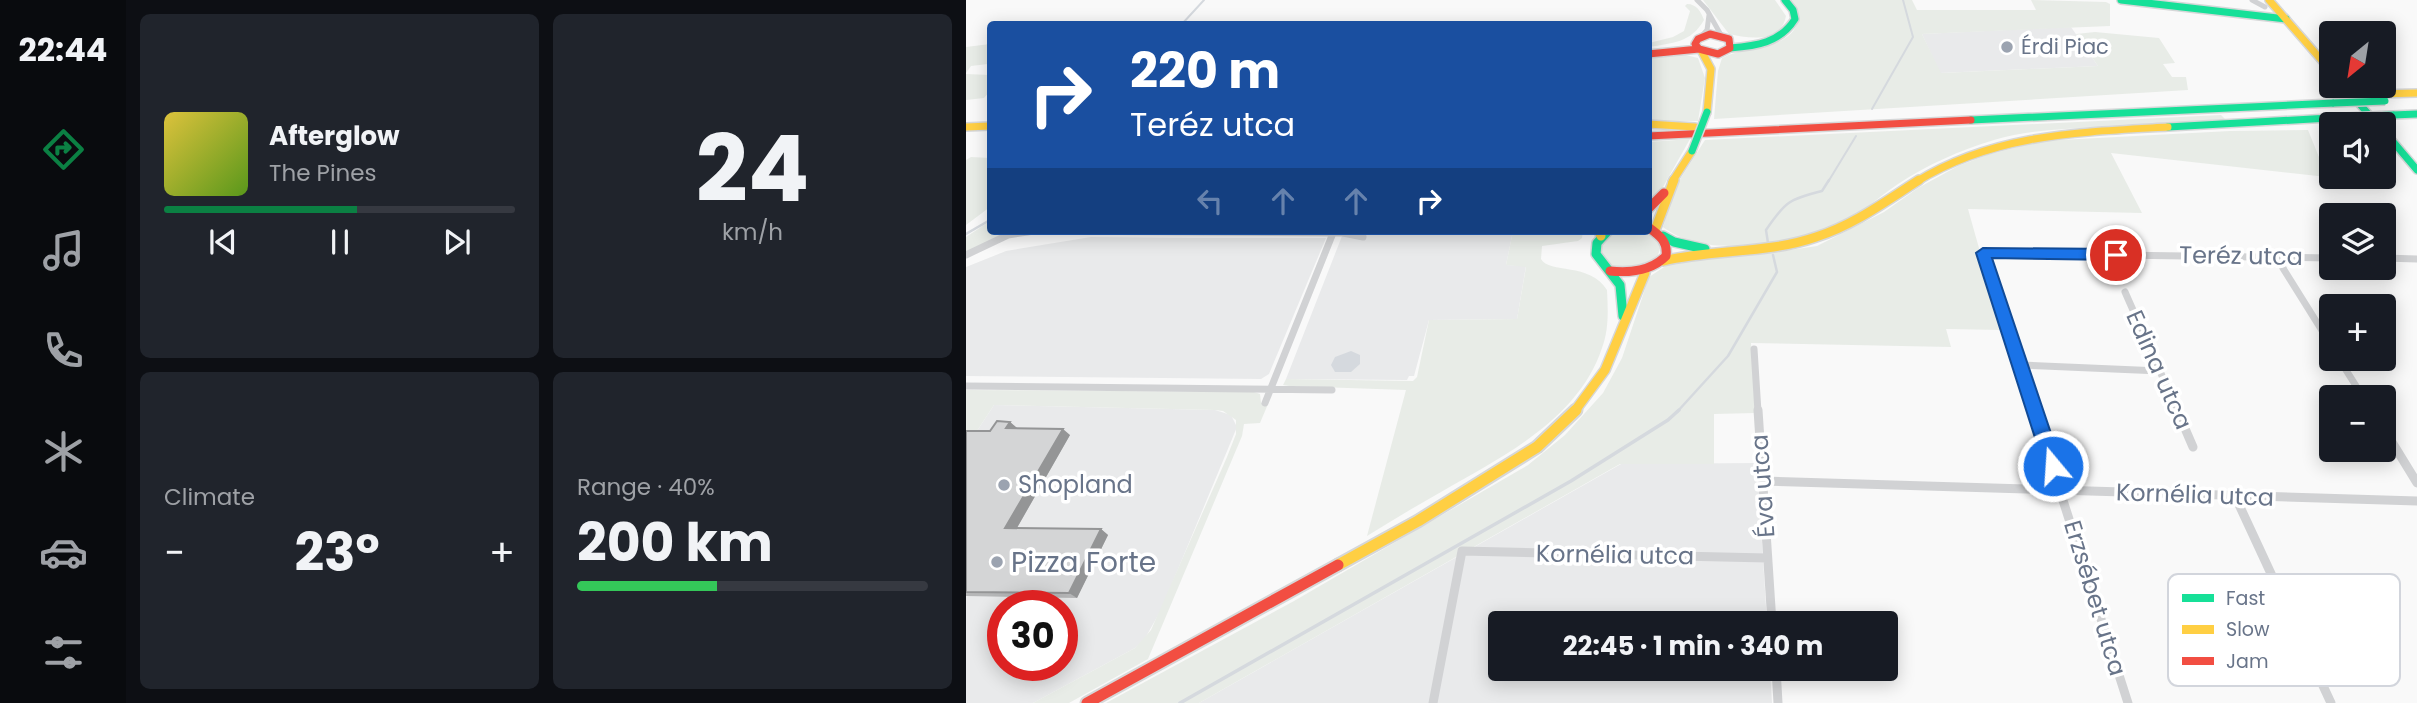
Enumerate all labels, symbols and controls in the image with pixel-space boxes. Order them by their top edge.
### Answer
north arrow [2319,21,2396,98]
map controls [2319,21,2396,462]
text: 22:44 [19,27,107,72]
place label: Érdi Piac [2021,32,2109,61]
text: 220 m [1130,37,1280,105]
marker: Érdi Piac [1999,39,2015,55]
icon: right [1015,49,1106,140]
text: Teréz utca [1130,102,1295,147]
text: 24 [696,105,809,233]
button: sound [2319,112,2396,189]
text: Afterglow [269,118,400,154]
icon: directions [39,125,88,174]
text: The Pines [269,157,377,189]
icon: left [1191,182,1229,220]
icon: ahead [1264,182,1302,220]
icon: ahead [1337,182,1375,220]
icon: right [1410,182,1448,220]
button: layers [2319,203,2396,280]
text: km/h [722,216,783,248]
icon: previous [204,223,242,261]
icon: pause [321,223,359,261]
icon: next [438,223,476,261]
pin [2086,225,2146,285]
icon: music [39,226,88,275]
icon: arrive [2097,236,2135,274]
street label: Teréz utca [2179,238,2303,273]
button: + [2319,294,2396,371]
street label: Edina utca [2118,305,2200,435]
icon: phone [39,326,88,375]
button: − [2319,385,2396,462]
icon: climate [39,427,88,476]
position arrow [2016,429,2090,503]
street label: Éva utca [1742,433,1783,539]
place label: Shopland [1018,468,1133,501]
text: Range · 40% [577,471,715,503]
street label: Kornélia utca [2115,475,2275,514]
marker: Shopland [996,477,1012,493]
text: Climate [164,481,255,513]
text: 200 km [577,506,773,579]
text: 23° [294,516,380,589]
street label: Erzsébet utca [2056,516,2135,680]
text: − [164,526,185,579]
text: + [489,526,515,579]
icon: car [39,528,88,577]
street label: Kornélia utca [1536,537,1694,572]
place label: Pizza Forte [1011,543,1156,582]
marker: Pizza Forte [989,554,1005,570]
legend [2168,574,2400,686]
text: Fast [2226,585,2265,612]
speed limit sign: 30 [987,590,1078,681]
text: Slow [2226,616,2270,643]
icon: filters [39,628,88,677]
text: 22:45 · 1 min · 340 m [1563,628,1823,664]
text: Jam [2226,648,2268,675]

